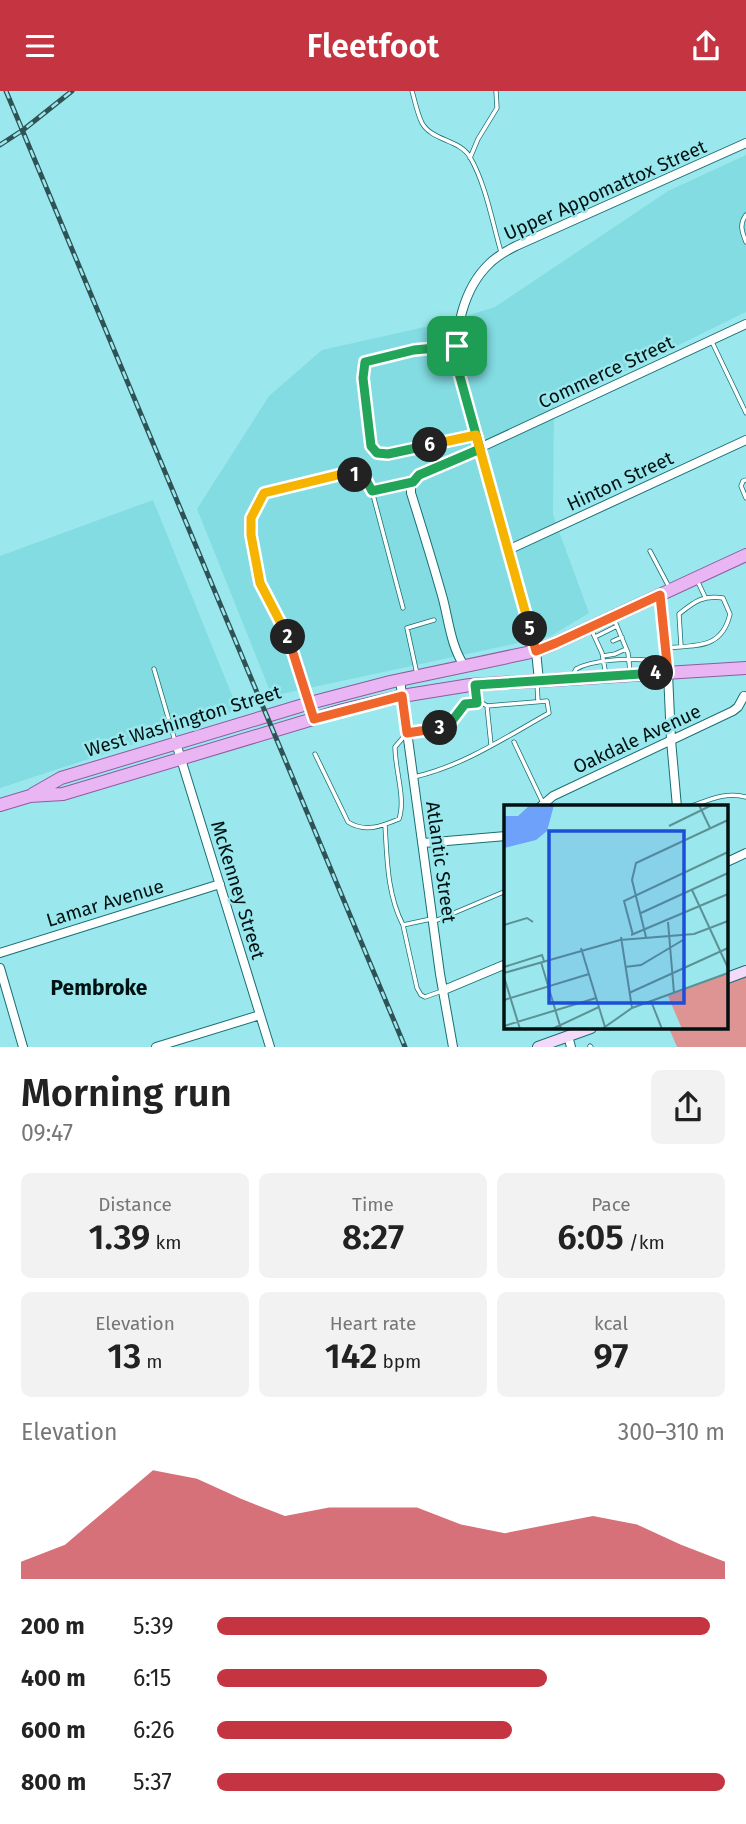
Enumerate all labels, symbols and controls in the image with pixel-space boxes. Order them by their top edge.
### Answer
icon: menu [21,27,59,65]
text: Fleetfoot [307,27,439,65]
icon: share [687,27,725,65]
street label: Upper Appomattox Street [500,135,710,245]
pin [427,316,487,376]
icon: arrive [438,327,476,365]
street label: Commerce Street [535,331,677,413]
pin: 6 [412,427,448,463]
text: 6 [424,433,435,456]
street label: Hinton Street [563,446,677,516]
pin: 1 [338,457,372,493]
text: 1 [350,463,359,486]
pin: 5 [512,611,548,647]
text: 5 [524,617,535,640]
pin: 2 [270,619,306,655]
text: 2 [283,625,292,648]
pin: 4 [638,655,674,691]
text: 4 [650,661,661,684]
street label: West Washington Street [82,680,284,762]
street label: Oakdale Avenue [569,699,705,779]
pin: 3 [422,711,458,745]
text: 3 [435,716,444,739]
street label: Atlantic Street [421,800,461,924]
inset map [504,805,728,1029]
street label: McKenney Street [206,818,270,962]
street label: Lamar Avenue [43,874,167,932]
district label: Pembroke [51,975,148,1001]
text: Morning run [21,1070,232,1116]
button: share [651,1070,725,1144]
text: 09:47 [21,1119,73,1147]
text: Distance [98,1193,172,1216]
text: Time [352,1193,394,1216]
text: Pace [591,1193,631,1216]
text: 1.39 [89,1216,150,1258]
text: 8:27 [342,1216,404,1258]
text: 6:05 [557,1216,624,1258]
text: km [150,1231,181,1254]
text: /km [624,1231,665,1254]
text: Elevation [95,1312,175,1335]
text: Heart rate [330,1312,416,1335]
text: kcal [594,1312,628,1335]
text: 13 [107,1335,141,1377]
text: 142 [325,1335,377,1377]
text: 97 [593,1335,629,1377]
text: m [141,1350,163,1373]
text: bpm [377,1350,421,1373]
text: Elevation [21,1418,117,1446]
text: 300–310 m [618,1418,725,1446]
text: 200 m [21,1612,85,1640]
text: 5:39 [133,1612,174,1640]
text: 400 m [21,1664,86,1692]
text: 6:15 [133,1664,171,1692]
text: 600 m [21,1716,86,1744]
text: 6:26 [133,1716,174,1744]
text: 800 m [21,1768,86,1796]
text: 5:37 [133,1768,172,1796]

